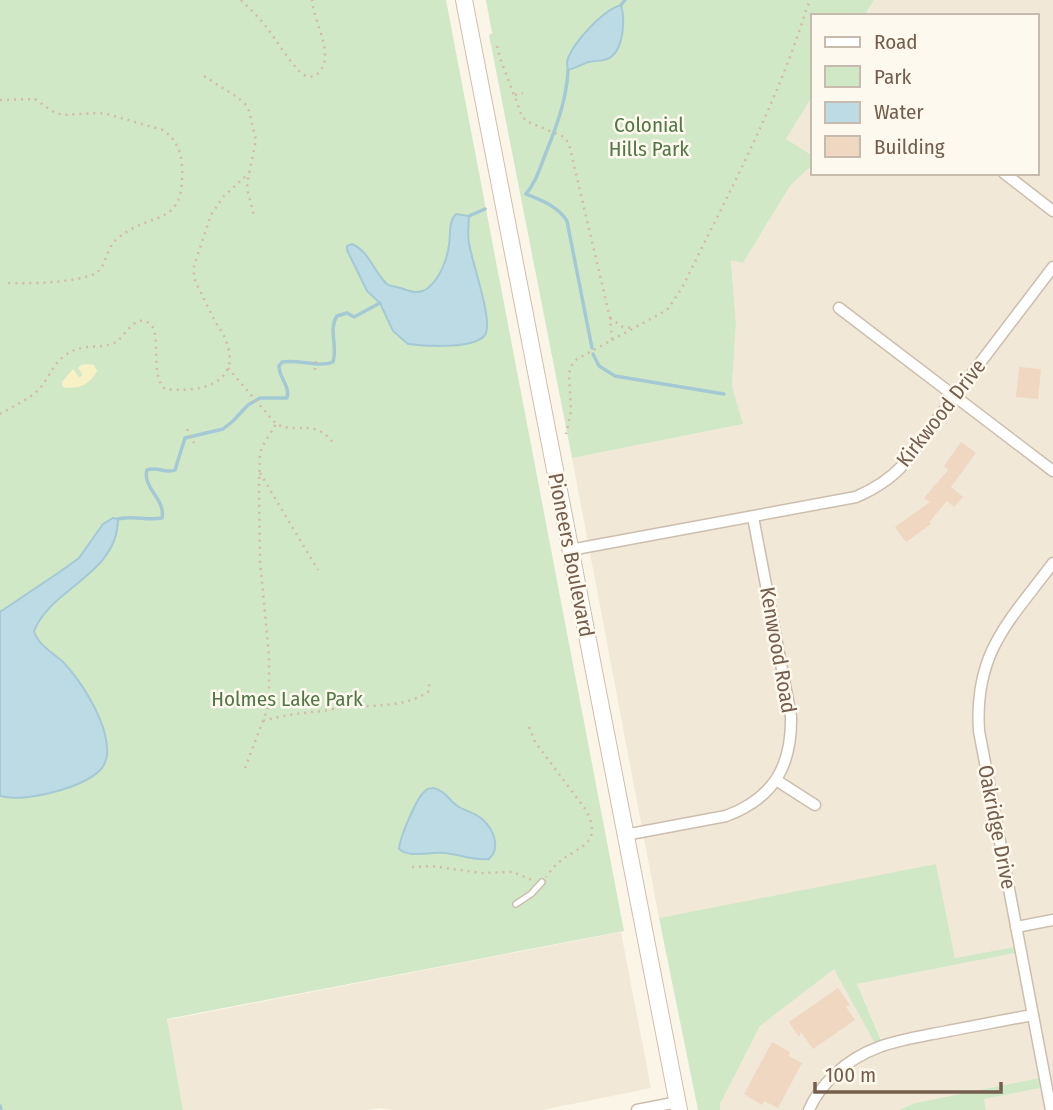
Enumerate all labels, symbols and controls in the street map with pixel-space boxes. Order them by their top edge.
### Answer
legend [811,14,1039,175]
text: Road [874,29,918,55]
text: Park [874,64,912,90]
text: Water [874,99,924,125]
park label: Colonial Hills Park [609,112,689,162]
text: Building [874,134,945,160]
street label: Kirkwood Drive [891,354,991,472]
street label: Pioneers Boulevard [542,471,600,639]
street label: Kenwood Road [754,585,802,715]
park label: Holmes Lake Park [211,686,363,712]
street label: Oakridge Drive [972,763,1022,891]
scale bar [815,1050,1000,1094]
text: 100 m [825,1062,876,1088]

